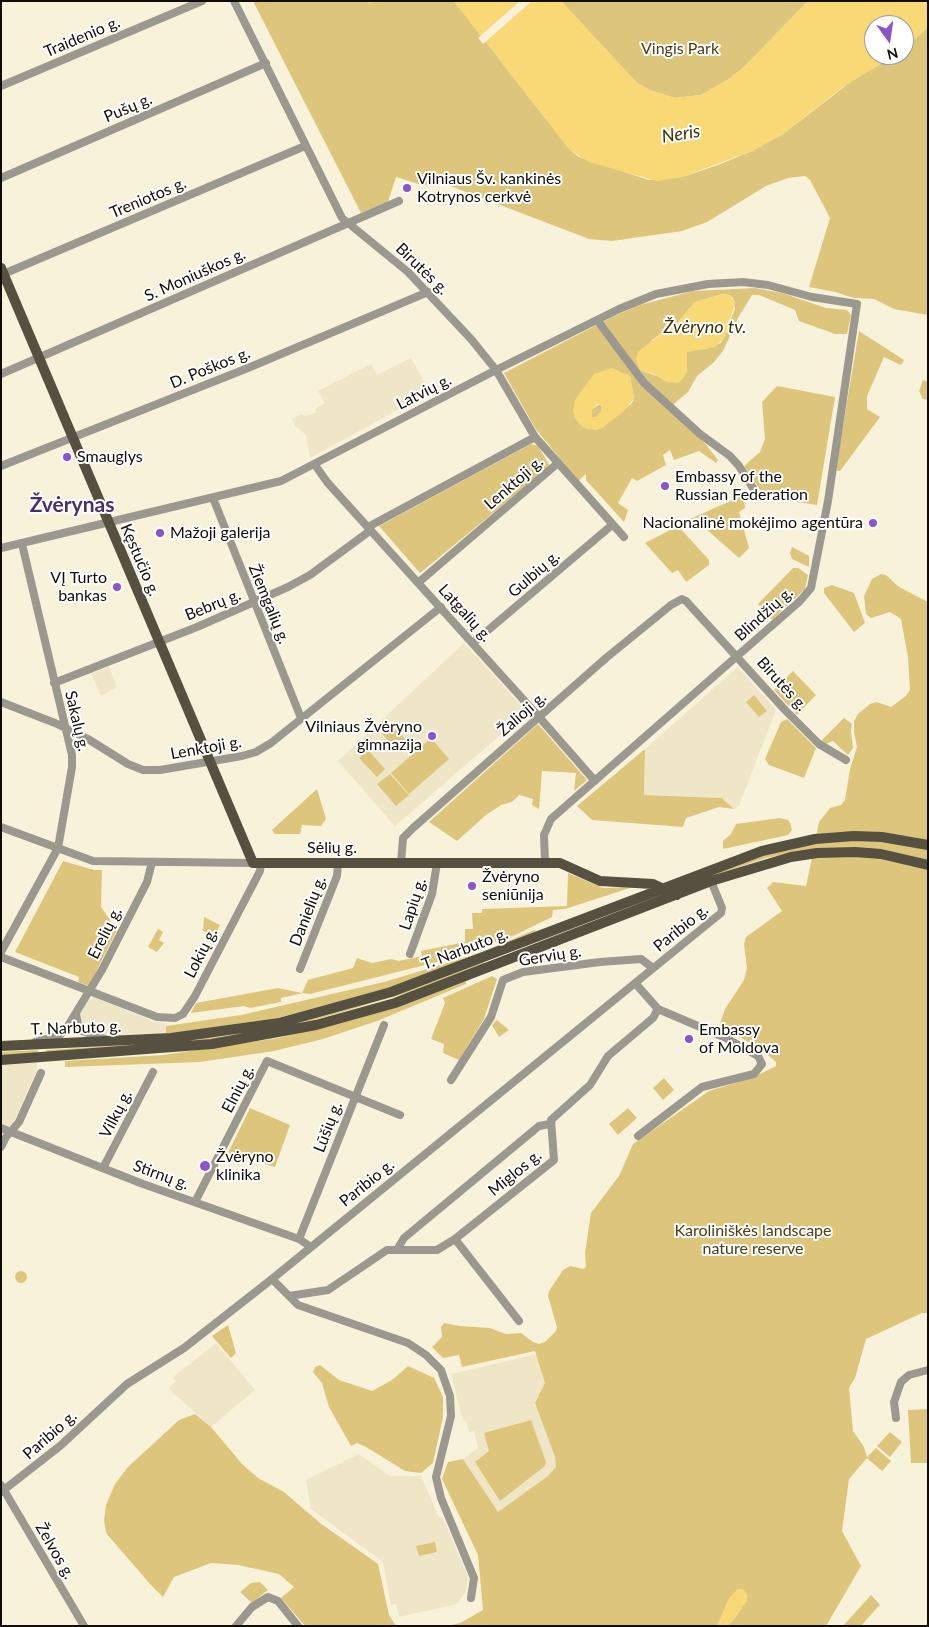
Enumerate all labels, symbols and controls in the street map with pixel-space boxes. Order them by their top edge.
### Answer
street label: Traidenio g. [41,12,123,62]
north arrow [864,15,914,65]
park label: Vingis Park [641,39,719,59]
text: N [885,45,900,64]
street label: Pušų g. [101,89,155,127]
water label: Neris [660,120,702,148]
place label: Vilniaus Šv. kankinės Kotrynos cerkvė [417,169,561,207]
street label: Treniotos g. [107,173,189,223]
marker: Vilniaus Šv. kankinės Kotrynos cerkvė [401,182,413,194]
street label: Birutės g. [392,239,452,299]
street label: S. Moniuškos g. [141,244,249,306]
water label: Žvėryno tv. [664,316,746,338]
street label: D. Poškos g. [167,343,253,393]
street label: Latvių g. [393,370,455,414]
place label: Smauglys [77,447,143,467]
marker: Smauglys [61,451,73,463]
street label: Lenktoji g. [481,452,547,514]
place label: Embassy of the Russian Federation [675,467,808,505]
marker: Embassy of the Russian Federation [659,480,671,492]
district label: Žvėrynas [30,492,114,518]
place label: Nacionalinė mokėjimo agentūra [642,513,863,533]
marker: Nacionalinė mokėjimo agentūra [867,517,879,529]
street label: Kęstučio g. [116,521,164,599]
place label: Mažoji galerija [170,523,270,543]
marker: Mažoji galerija [154,527,166,539]
street label: Gulbių g. [504,546,564,602]
street label: Žiemgalių g. [244,561,294,647]
place label: VĮ Turto bankas [50,568,107,606]
street label: Latgalių g. [434,580,496,646]
marker: VĮ Turto bankas [111,581,123,593]
street label: Blindžių g. [731,583,797,645]
street label: Bebrų g. [182,585,244,625]
street label: Birutės g. [753,653,811,715]
street label: Žalioji g. [494,688,550,740]
street label: Sakalų g. [61,689,93,753]
place label: Vilniaus Žvėryno gimnazija [305,717,422,755]
marker: Vilniaus Žvėryno gimnazija [426,730,438,742]
street label: Lenktoji g. [169,732,243,764]
street label: Sėlių g. [307,838,357,858]
place label: Žvėryno seniūnija [482,867,544,905]
street label: Danielių g. [286,873,330,949]
street label: Lapių g. [396,875,430,933]
marker: Žvėryno seniūnija [466,880,478,892]
street label: Paribio g. [650,900,712,956]
street label: Erelių g. [84,904,126,962]
street label: T. Narbuto g. [419,924,511,974]
street label: Lokių g. [180,925,222,981]
street label: Gervių g. [517,942,583,970]
street label: T. Narbuto g. [30,1017,122,1039]
place label: Embassy of Moldova [699,1020,779,1058]
marker: Embassy of Moldova [683,1033,695,1045]
street label: Elnių g. [218,1062,258,1116]
street label: Vilkų g. [96,1087,136,1141]
street label: Lūšių g. [310,1099,346,1155]
street label: Miglos g. [485,1146,545,1200]
place label: Žvėryno klinika [216,1147,274,1185]
street label: Paribio g. [336,1155,398,1211]
street label: Stirnų g. [130,1156,192,1194]
marker: Žvėryno klinika [198,1159,212,1173]
park label: Karoliniškės landscape nature reserve [674,1221,832,1259]
street label: Paribio g. [19,1406,81,1464]
street label: Želvos g. [31,1519,79,1583]

